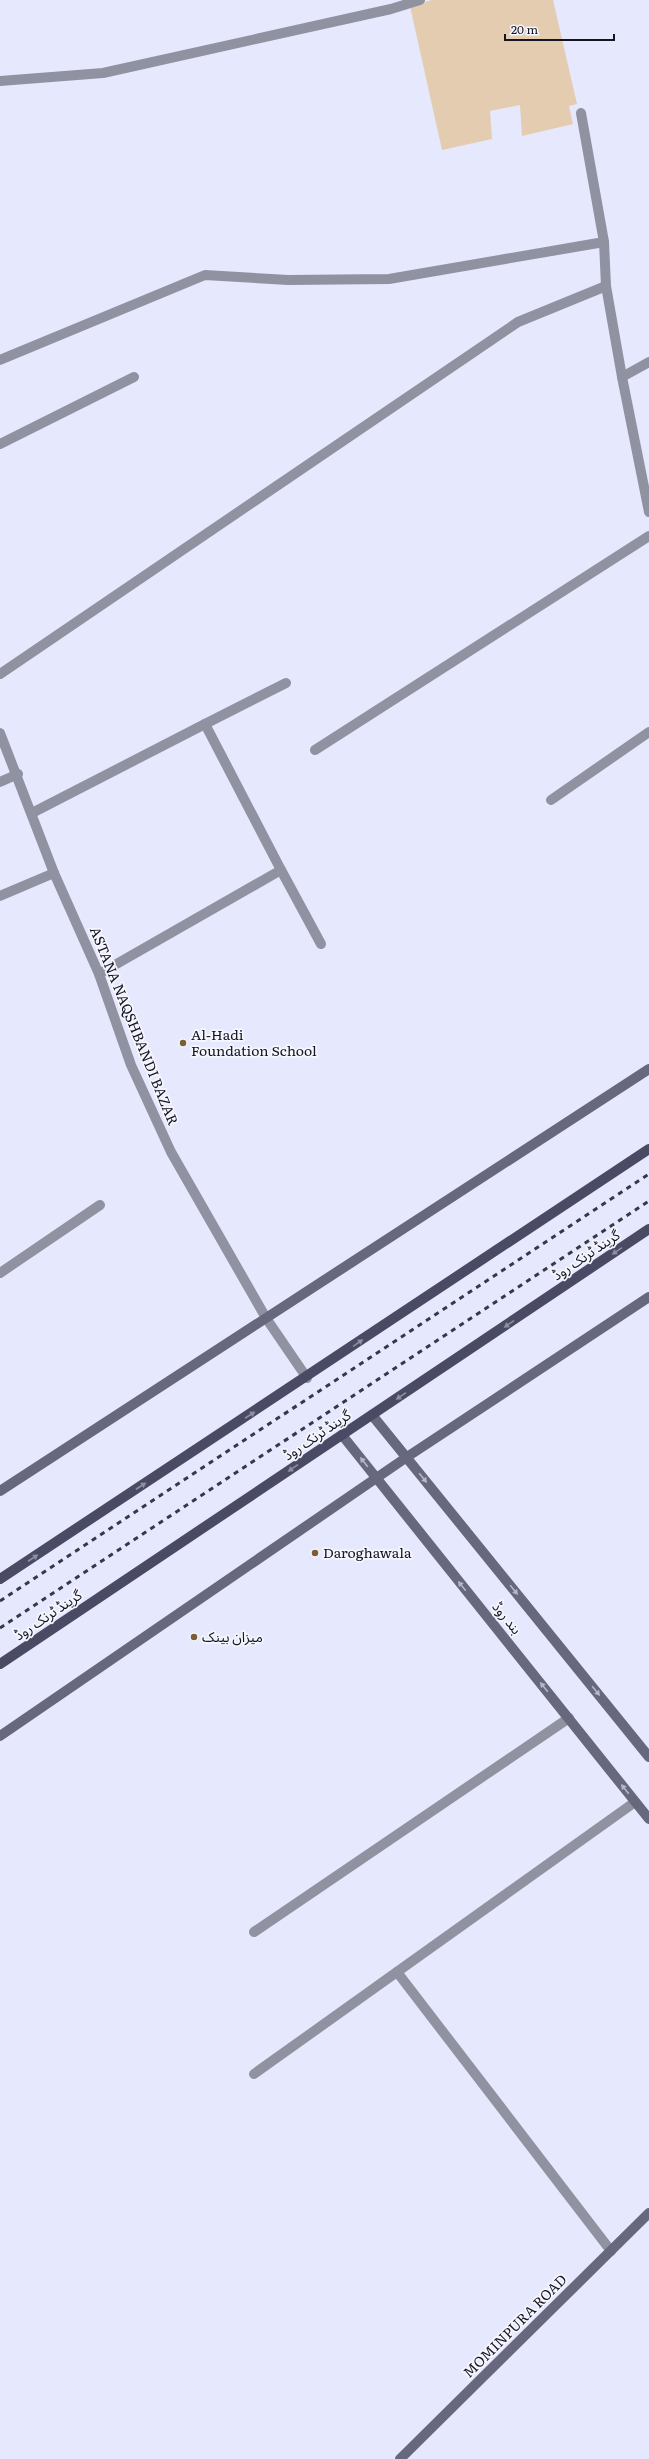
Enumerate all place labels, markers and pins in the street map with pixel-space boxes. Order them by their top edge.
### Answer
place label: Al-Hadi Foundation School [191,1024,317,1060]
marker: Al-Hadi Foundation School [178,1038,188,1048]
place label: Daroghawala [323,1542,412,1562]
marker: Daroghawala [310,1548,320,1558]
place label: میزان بینک [202,1626,263,1646]
marker: میزان بینک [189,1632,199,1642]

